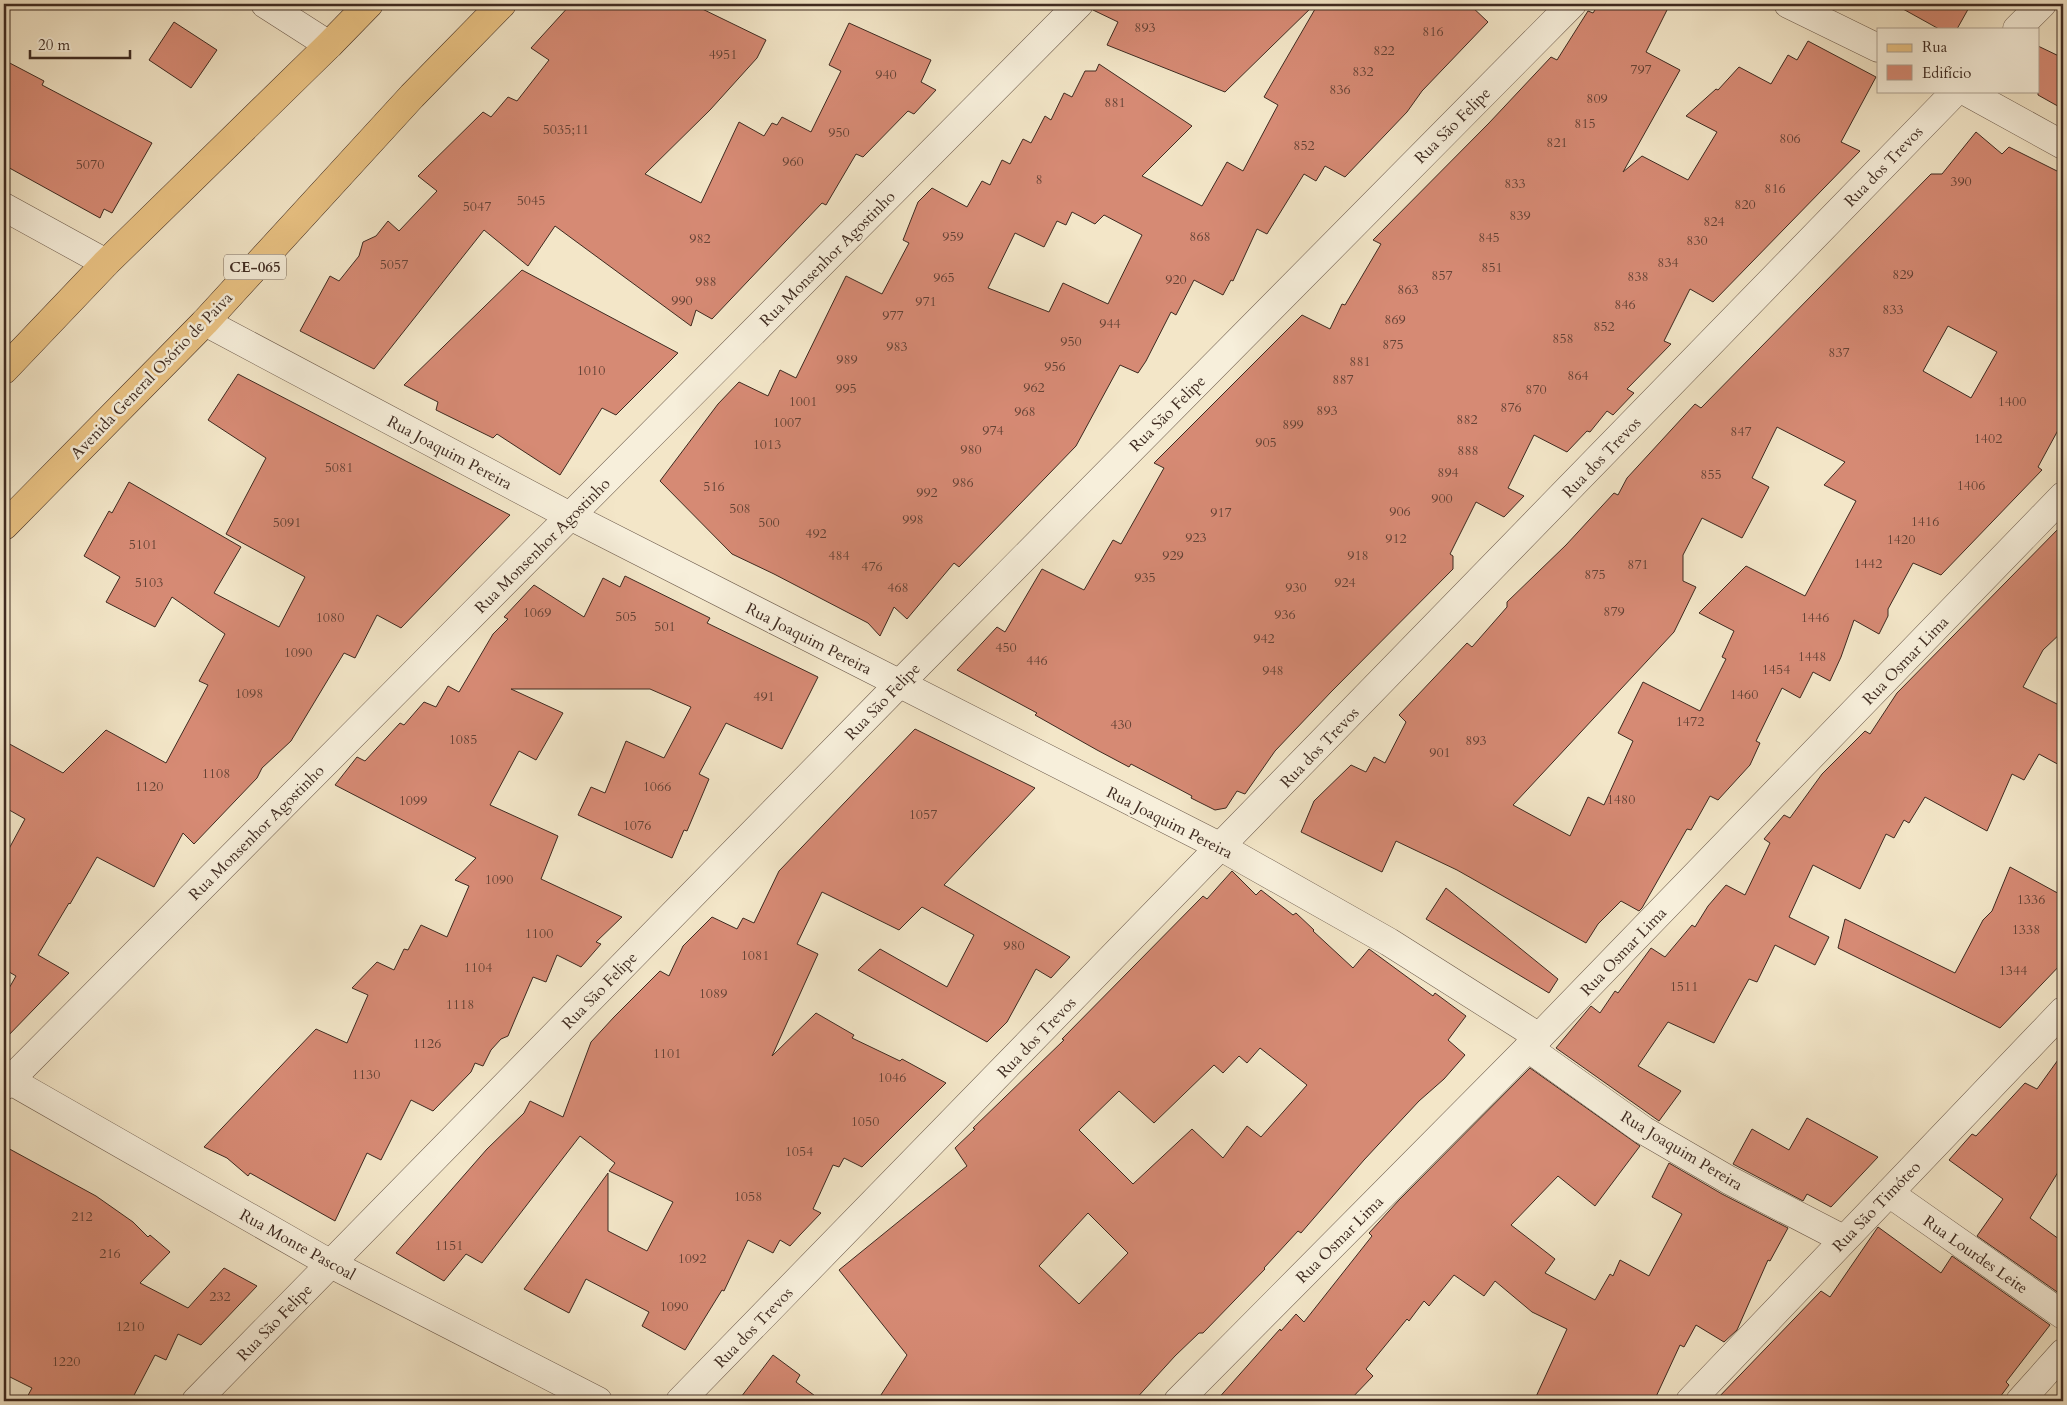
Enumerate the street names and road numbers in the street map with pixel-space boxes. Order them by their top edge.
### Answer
street label: Rua São Felipe [1410,83,1496,169]
street label: Rua dos Trevos [1839,121,1928,212]
street label: Rua Monsenhor Agostinho [755,186,901,331]
road number: CE-065 [224,254,286,280]
street label: Avenida General Osório de Paiva [66,287,238,464]
street label: Rua São Felipe [1125,371,1211,457]
street label: Rua Joaquim Pereira [383,411,516,495]
street label: Rua dos Trevos [1557,412,1646,503]
street label: Rua Monsenhor Agostinho [470,473,616,618]
street label: Rua Joaquim Pereira [742,598,875,680]
street label: Rua Osmar Lima [1858,611,1954,710]
street label: Rua São Felipe [840,658,925,745]
street label: Rua dos Trevos [1275,702,1364,793]
street label: Rua Monsenhor Agostinho [184,760,330,905]
street label: Rua Joaquim Pereira [1103,782,1236,864]
street label: Rua Osmar Lima [1576,902,1672,1001]
street label: Rua São Felipe [557,947,642,1034]
street label: Rua dos Trevos [992,992,1081,1083]
street label: Rua Joaquim Pereira [1616,1106,1747,1196]
street label: Rua São Timóteo [1828,1156,1926,1257]
street label: Rua Osmar Lima [1291,1191,1388,1288]
street label: Rua Monte Pascoal [236,1204,359,1286]
street label: Rua Lourdes Leite [1919,1210,2032,1299]
street label: Rua São Felipe [232,1279,317,1366]
street label: Rua dos Trevos [709,1282,798,1373]

